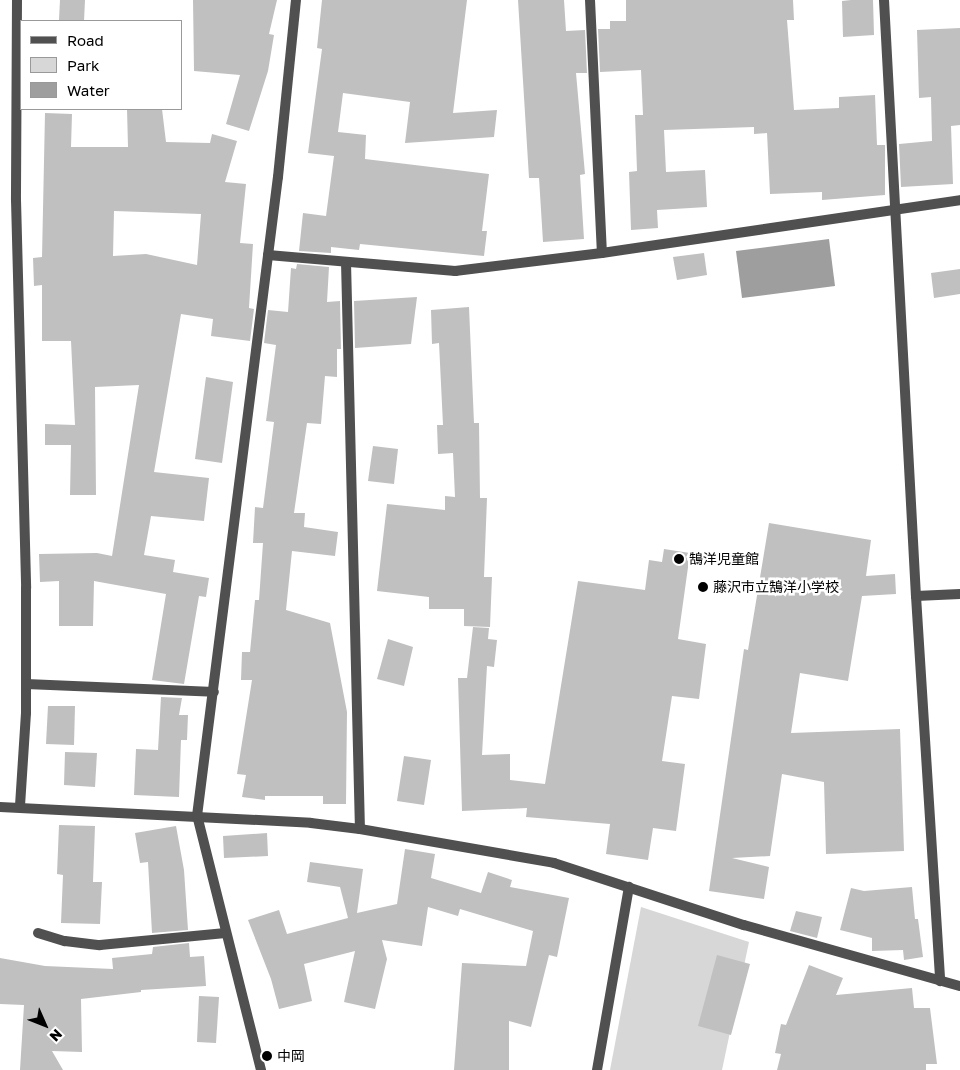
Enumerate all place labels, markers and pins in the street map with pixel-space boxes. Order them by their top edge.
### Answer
place label: 鵠洋児童館 [689,551,759,567]
marker: 鵠洋児童館 [673,553,685,565]
place label: 藤沢市立鵠洋小学校 [713,579,839,595]
marker: 藤沢市立鵠洋小学校 [697,581,709,593]
place label: 中岡 [277,1048,305,1064]
marker: 中岡 [261,1050,273,1062]

